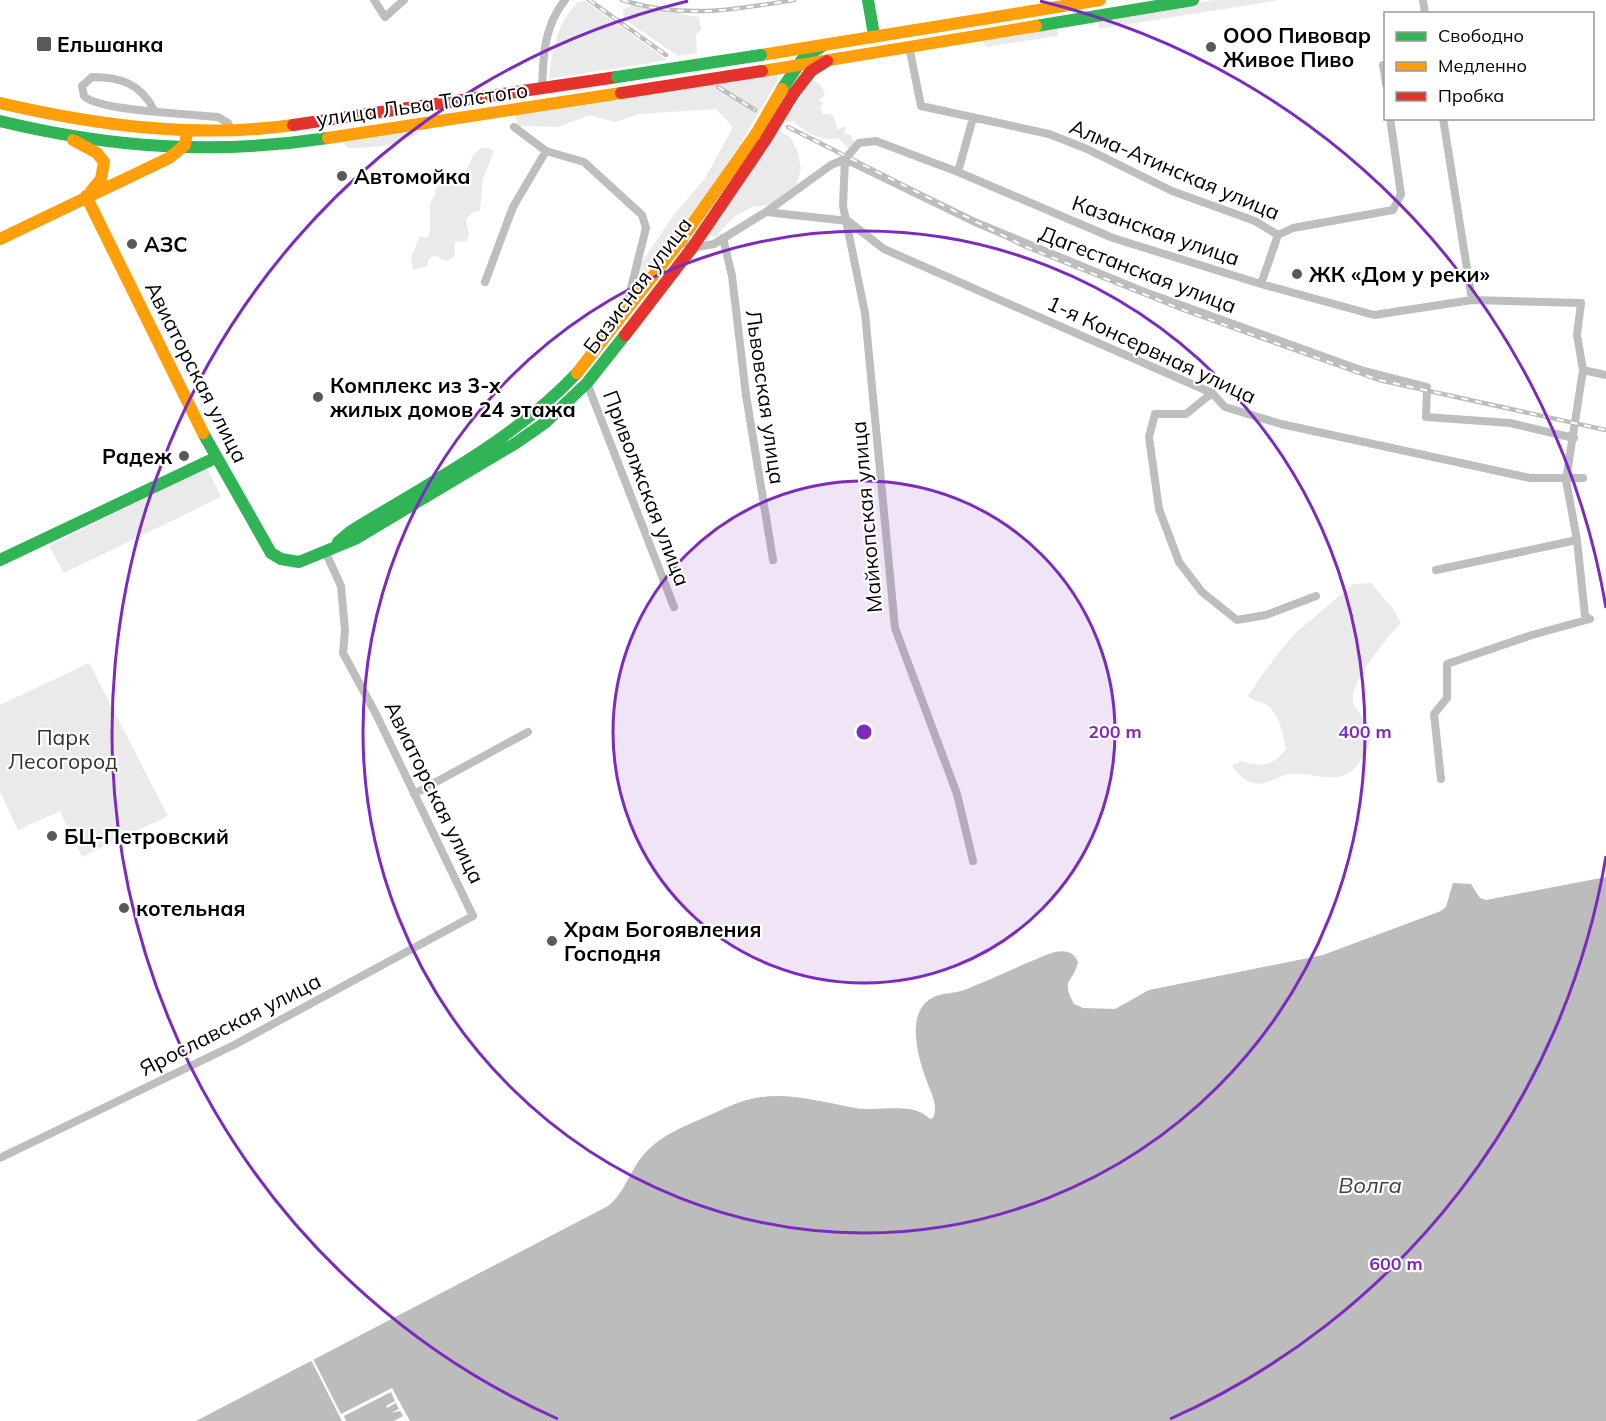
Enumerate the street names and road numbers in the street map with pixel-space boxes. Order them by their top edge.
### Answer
street label: улица Льва Толстого [314,76,530,132]
street label: Алма-Атинская улица [1066,113,1284,225]
street label: Казанская улица [1069,189,1243,271]
street label: Базисная улица [577,212,697,358]
street label: Дагестанская улица [1036,219,1240,319]
street label: Авиаторская улица [140,277,254,467]
street label: 1-я Консервная улица [1043,289,1261,409]
street label: Львовская улица [741,308,791,486]
street label: Приволжская улица [598,387,696,589]
street label: Майкопская улица [845,420,887,614]
street label: Авиаторская улица [379,696,491,888]
street label: Ярославская улица [135,967,325,1081]

